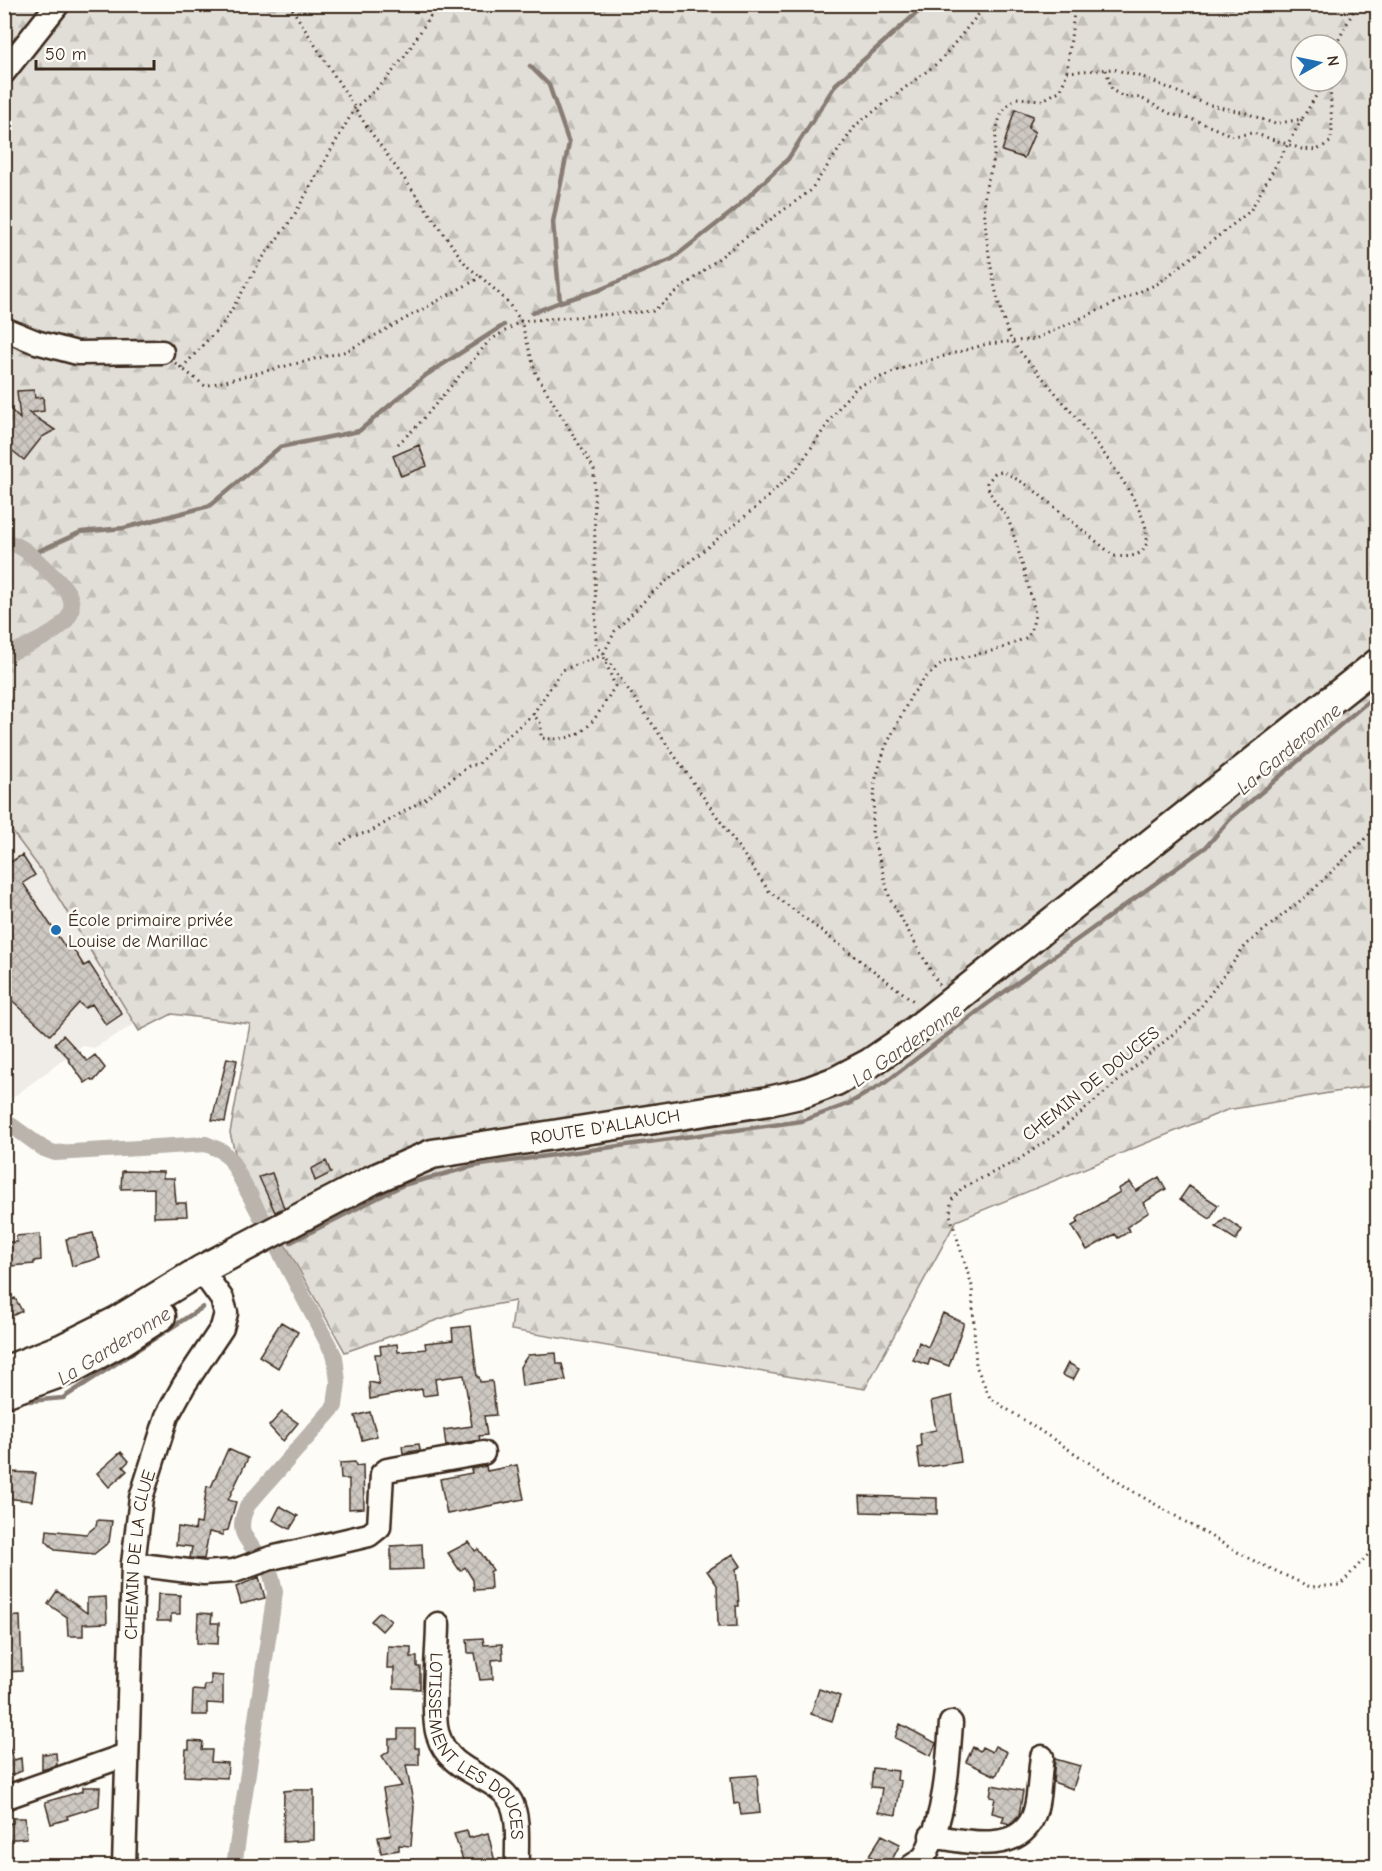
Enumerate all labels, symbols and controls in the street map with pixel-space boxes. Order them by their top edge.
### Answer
scale bar [36,33,154,71]
north arrow [1289,33,1349,93]
text: 50 m [45,44,87,65]
text: N [1323,54,1343,67]
water label: La Garderonne [1232,699,1346,799]
place label: École primaire privée Louise de Marillac [68,909,233,952]
marker: École primaire privée Louise de Marillac [49,923,63,937]
water label: La Garderonne [847,998,967,1092]
street label: CHEMIN DE DOUCES [1018,1022,1164,1146]
street label: ROUTE D'ALLAUCH [529,1105,682,1149]
water label: La Garderonne [53,1302,175,1390]
street label: CHEMIN DE LA CLUE [120,1467,160,1640]
street label: LOTISSEMENT LES DOUCES [424,1652,528,1840]

